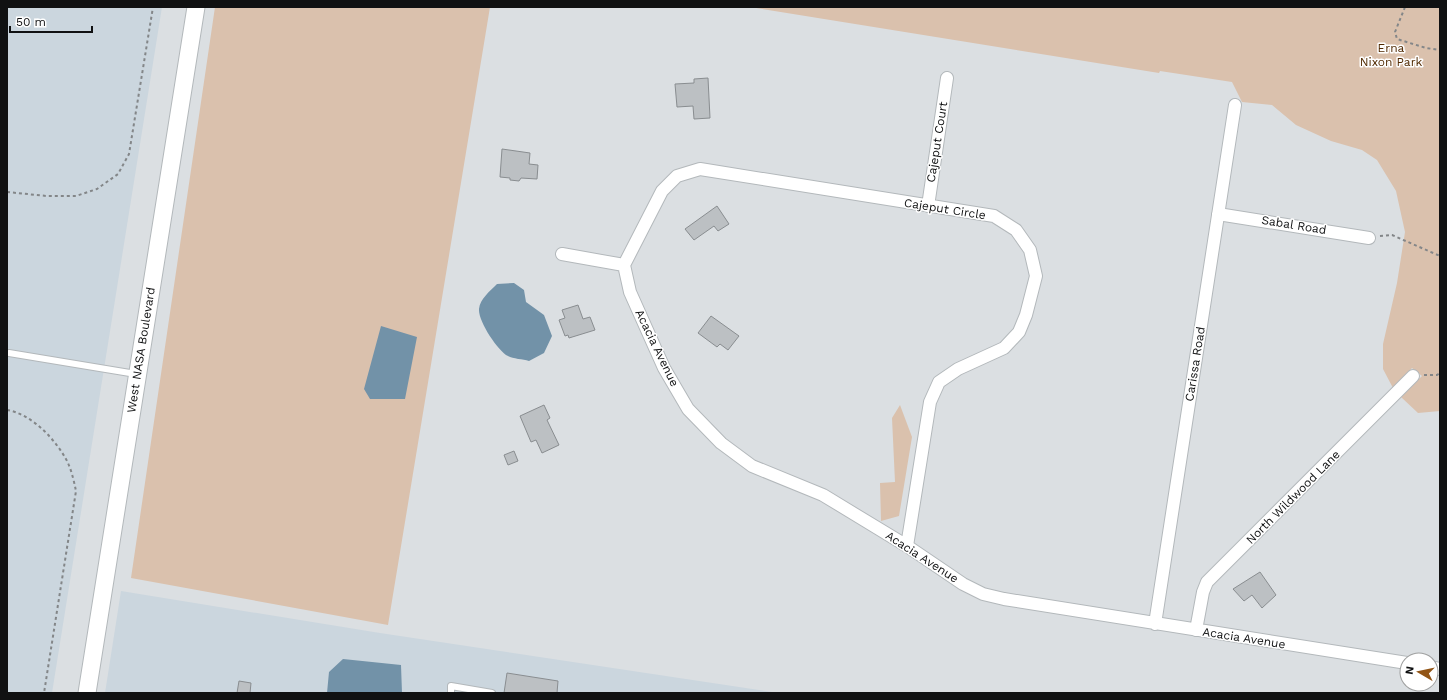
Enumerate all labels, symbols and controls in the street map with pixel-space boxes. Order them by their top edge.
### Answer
scale bar [10,8,92,34]
text: 50 m [16,15,46,29]
park label: Erna Nixon Park [1360,41,1423,69]
street label: Cajeput Court [924,101,950,183]
street label: Cajeput Circle [903,196,987,222]
street label: Sabal Road [1261,213,1327,237]
street label: West NASA Boulevard [124,286,158,414]
street label: Acacia Avenue [632,307,682,389]
street label: Carissa Road [1182,326,1208,402]
street label: North Wildwood Lane [1243,447,1343,547]
street label: Acacia Avenue [883,528,961,586]
street label: Acacia Avenue [1202,625,1287,651]
north arrow [1399,652,1439,692]
text: N [1403,665,1417,676]

